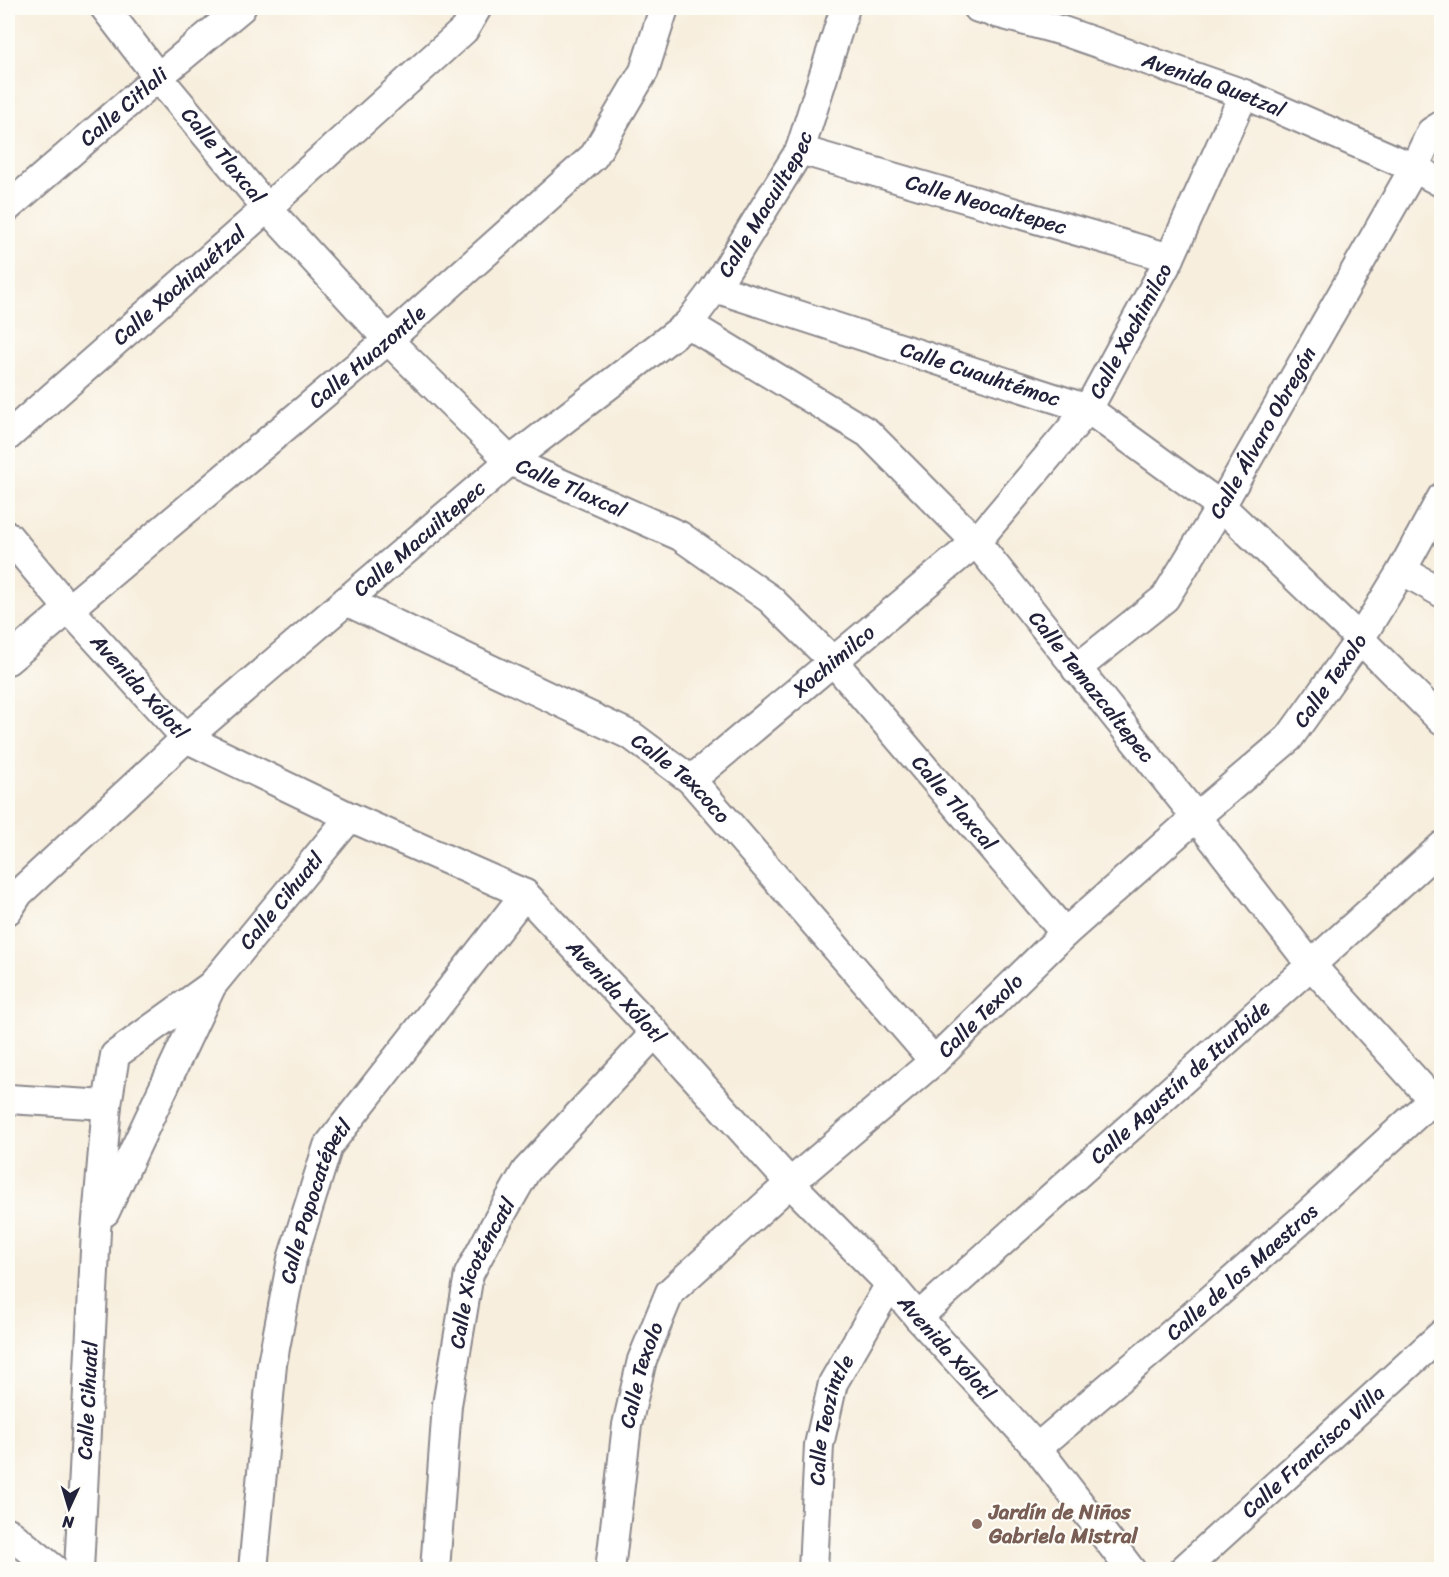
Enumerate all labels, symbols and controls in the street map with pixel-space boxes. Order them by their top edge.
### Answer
street label: Avenida Quetzal [1136,41,1292,129]
street label: Calle Citlali [71,56,177,156]
street label: Calle Tlaxcal [171,98,276,213]
street label: Calle Macuiltepec [707,126,824,285]
street label: Calle Neocaltepec [901,163,1072,246]
street label: Calle Xochiquétzal [103,215,256,355]
street label: Calle Xochimilco [1078,256,1183,406]
street label: Calle Huazontle [299,295,435,419]
street label: Calle Cuauhtémoc [896,330,1066,418]
street label: Calle Álvaro Obregón [1198,339,1327,526]
street label: Calle Tlaxcal [510,447,633,529]
street label: Calle Macuiltepec [344,470,495,607]
street label: Calle Temazcaltepec [1018,602,1165,772]
street label: Xochimilco [783,614,884,708]
street label: Avenida Xólotl [80,624,199,749]
street label: Calle Texolo [1283,625,1378,736]
street label: Calle Texcoco [623,722,740,833]
street label: Calle Tlaxcal [902,746,1007,861]
street label: Calle Cihuatl [229,842,334,959]
street label: Avenida Xólotl [556,929,676,1054]
street label: Calle Texolo [928,964,1033,1067]
street label: Calle Agustín de Iturbide [1081,990,1280,1174]
street label: Calle Popocatépetl [269,1109,362,1287]
street label: Calle Xicoténcatl [438,1189,527,1352]
street label: Calle de los Maestros [1157,1194,1328,1351]
street label: Avenida Xólotl [887,1285,1006,1411]
street label: Calle Texolo [608,1315,675,1432]
street label: Calle Cihuatl [66,1339,110,1461]
street label: Calle Teozintle [798,1347,865,1486]
street label: Calle Francisco Villa [1232,1375,1395,1528]
north arrow [39,1478,99,1538]
place label: Jardín de Niños Gabriela Mistral [988,1493,1139,1555]
text: N [61,1508,76,1537]
marker: Jardín de Niños Gabriela Mistral [970,1517,984,1531]

